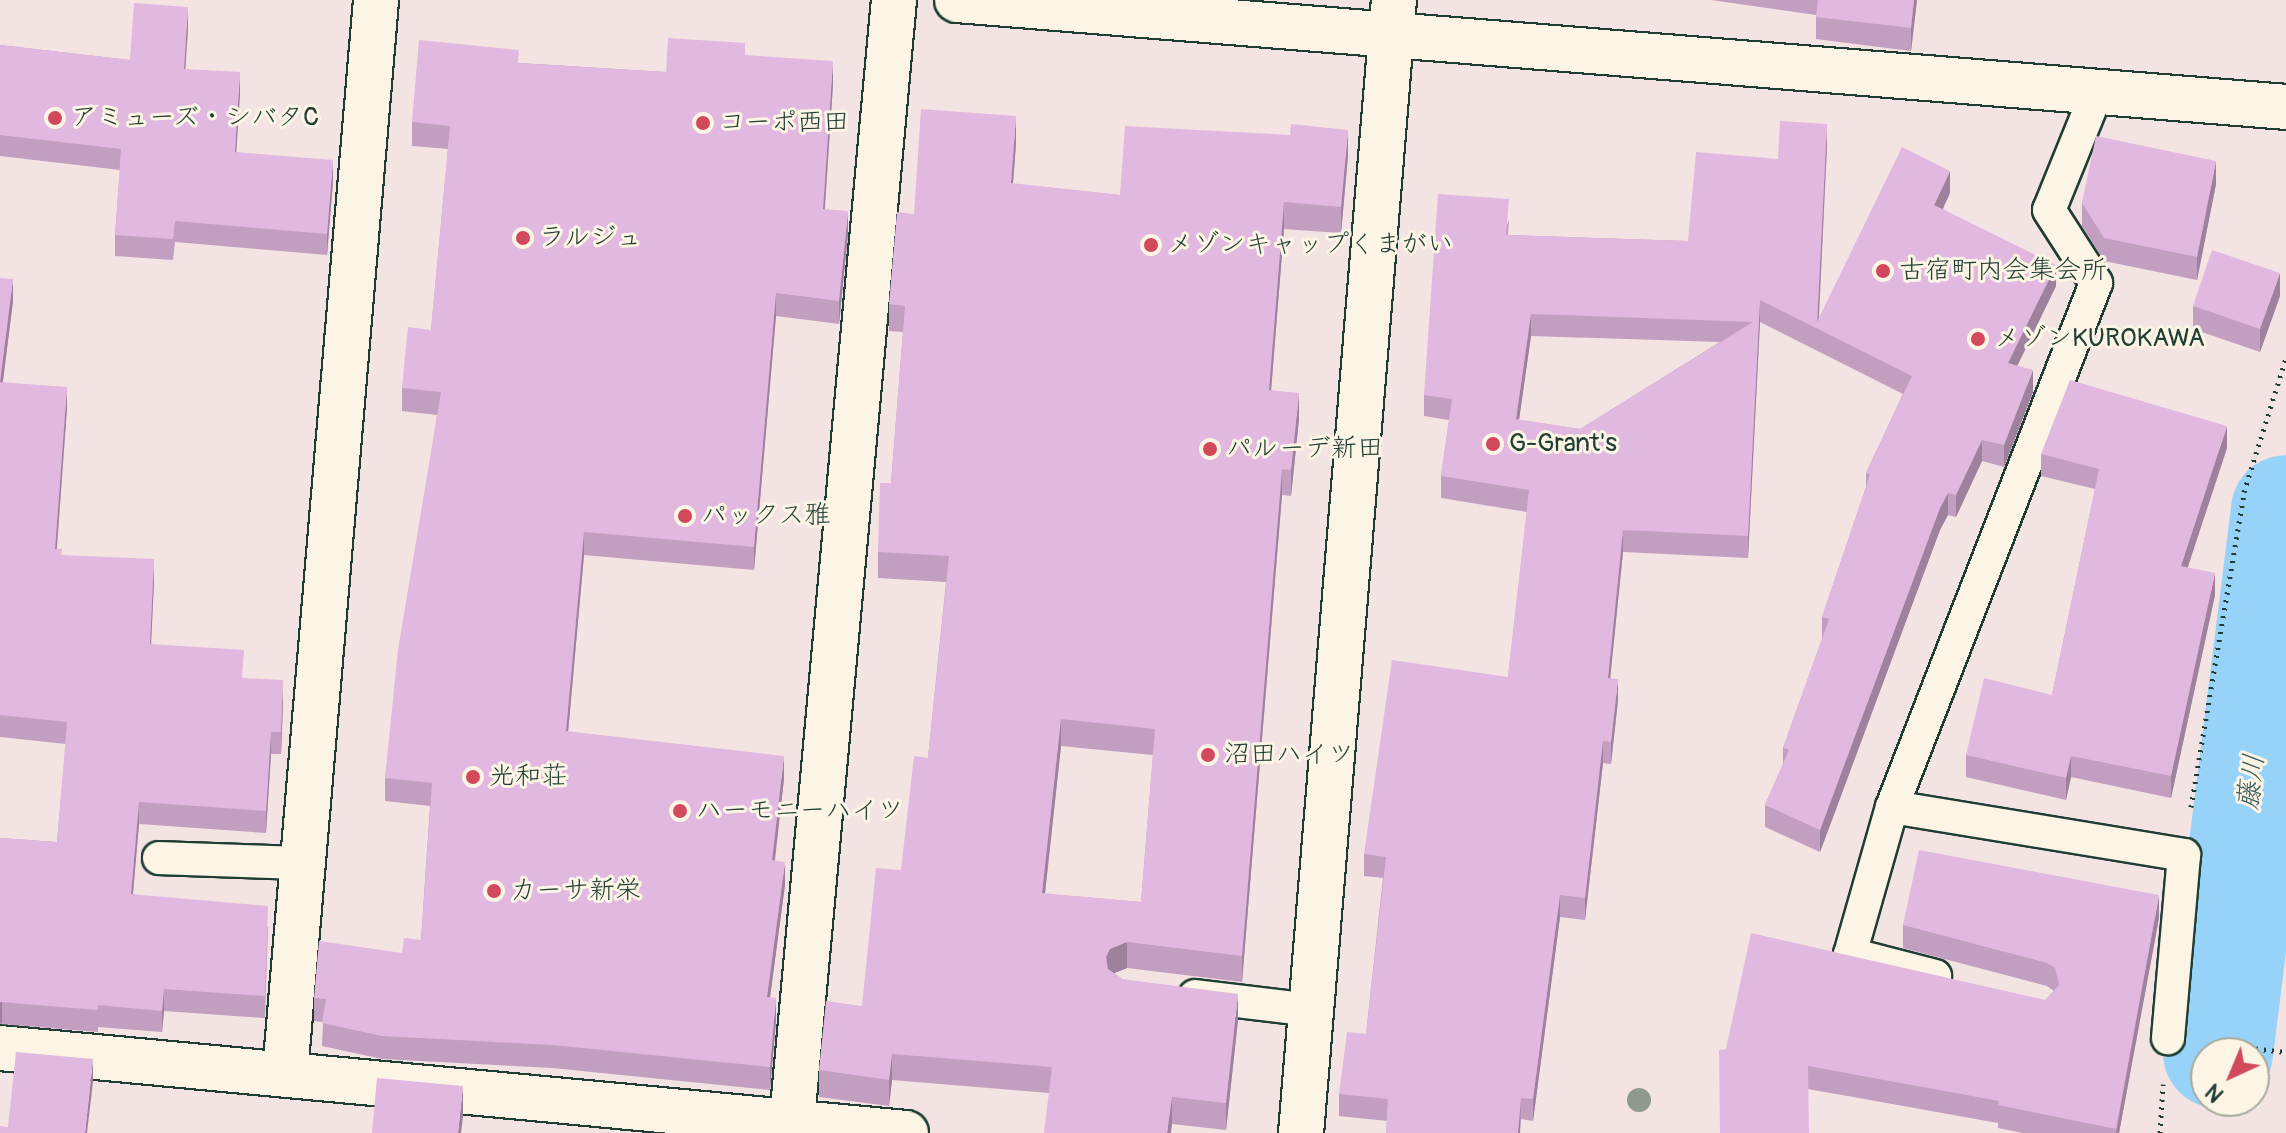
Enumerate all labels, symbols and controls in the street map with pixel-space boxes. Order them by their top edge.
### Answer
place label: アミューズ・シバタC [71,102,321,134]
place label: コーポ西田 [719,107,849,139]
marker: アミューズ・シバタC [46,109,64,127]
marker: コーポ西田 [694,114,712,132]
place label: ラルジュ [539,222,643,254]
marker: ラルジュ [514,229,532,247]
place label: メゾンキャップくまがい [1167,229,1453,261]
marker: メゾンキャップくまがい [1142,236,1160,254]
place label: 古宿町内会集会所 [1899,255,2107,287]
marker: 古宿町内会集会所 [1874,262,1892,280]
place label: メゾンKUROKAWA [1994,323,2205,355]
marker: メゾンKUROKAWA [1969,330,1987,348]
place label: G-Grant's [1509,428,1617,460]
place label: パルーデ新田 [1226,433,1383,465]
marker: G-Grant's [1484,435,1502,453]
marker: パルーデ新田 [1201,440,1219,458]
place label: パックス雅 [701,500,831,532]
marker: パックス雅 [676,507,694,525]
place label: 沼田ハイツ [1224,739,1354,771]
marker: 沼田ハイツ [1199,746,1217,764]
water label: 藤川 [2232,752,2272,812]
place label: 光和荘 [489,761,567,793]
marker: 光和荘 [464,768,482,786]
place label: ハーモニーハイツ [696,795,903,827]
marker: ハーモニーハイツ [671,802,689,820]
place label: カーサ新栄 [510,875,640,907]
marker: カーサ新栄 [485,882,503,900]
north arrow [2190,1037,2270,1117]
text: N [2200,1078,2230,1108]

